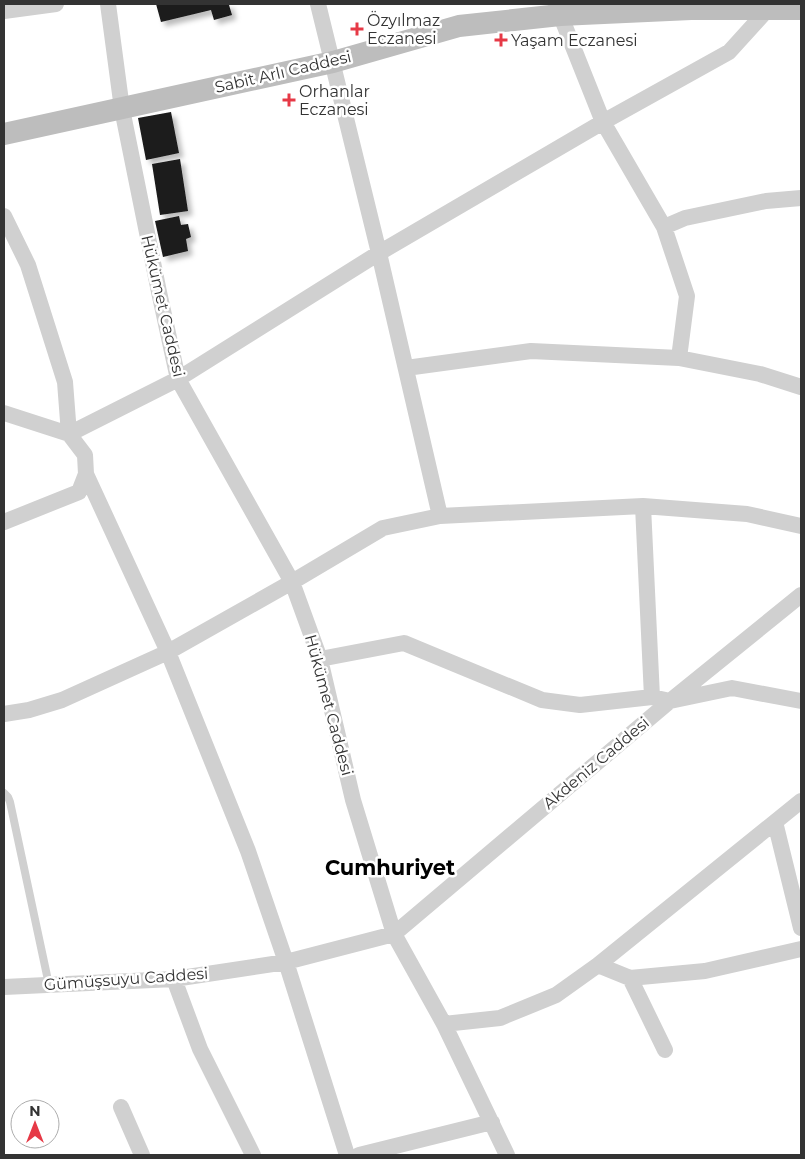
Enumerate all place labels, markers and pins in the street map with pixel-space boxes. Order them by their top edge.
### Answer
place label: Özyılmaz Eczanesi [367,10,440,48]
marker: Özyılmaz Eczanesi [351,23,363,35]
place label: Yaşam Eczanesi [511,31,638,50]
marker: Yaşam Eczanesi [495,34,507,46]
place label: Orhanlar Eczanesi [299,82,370,119]
marker: Orhanlar Eczanesi [283,94,295,106]

